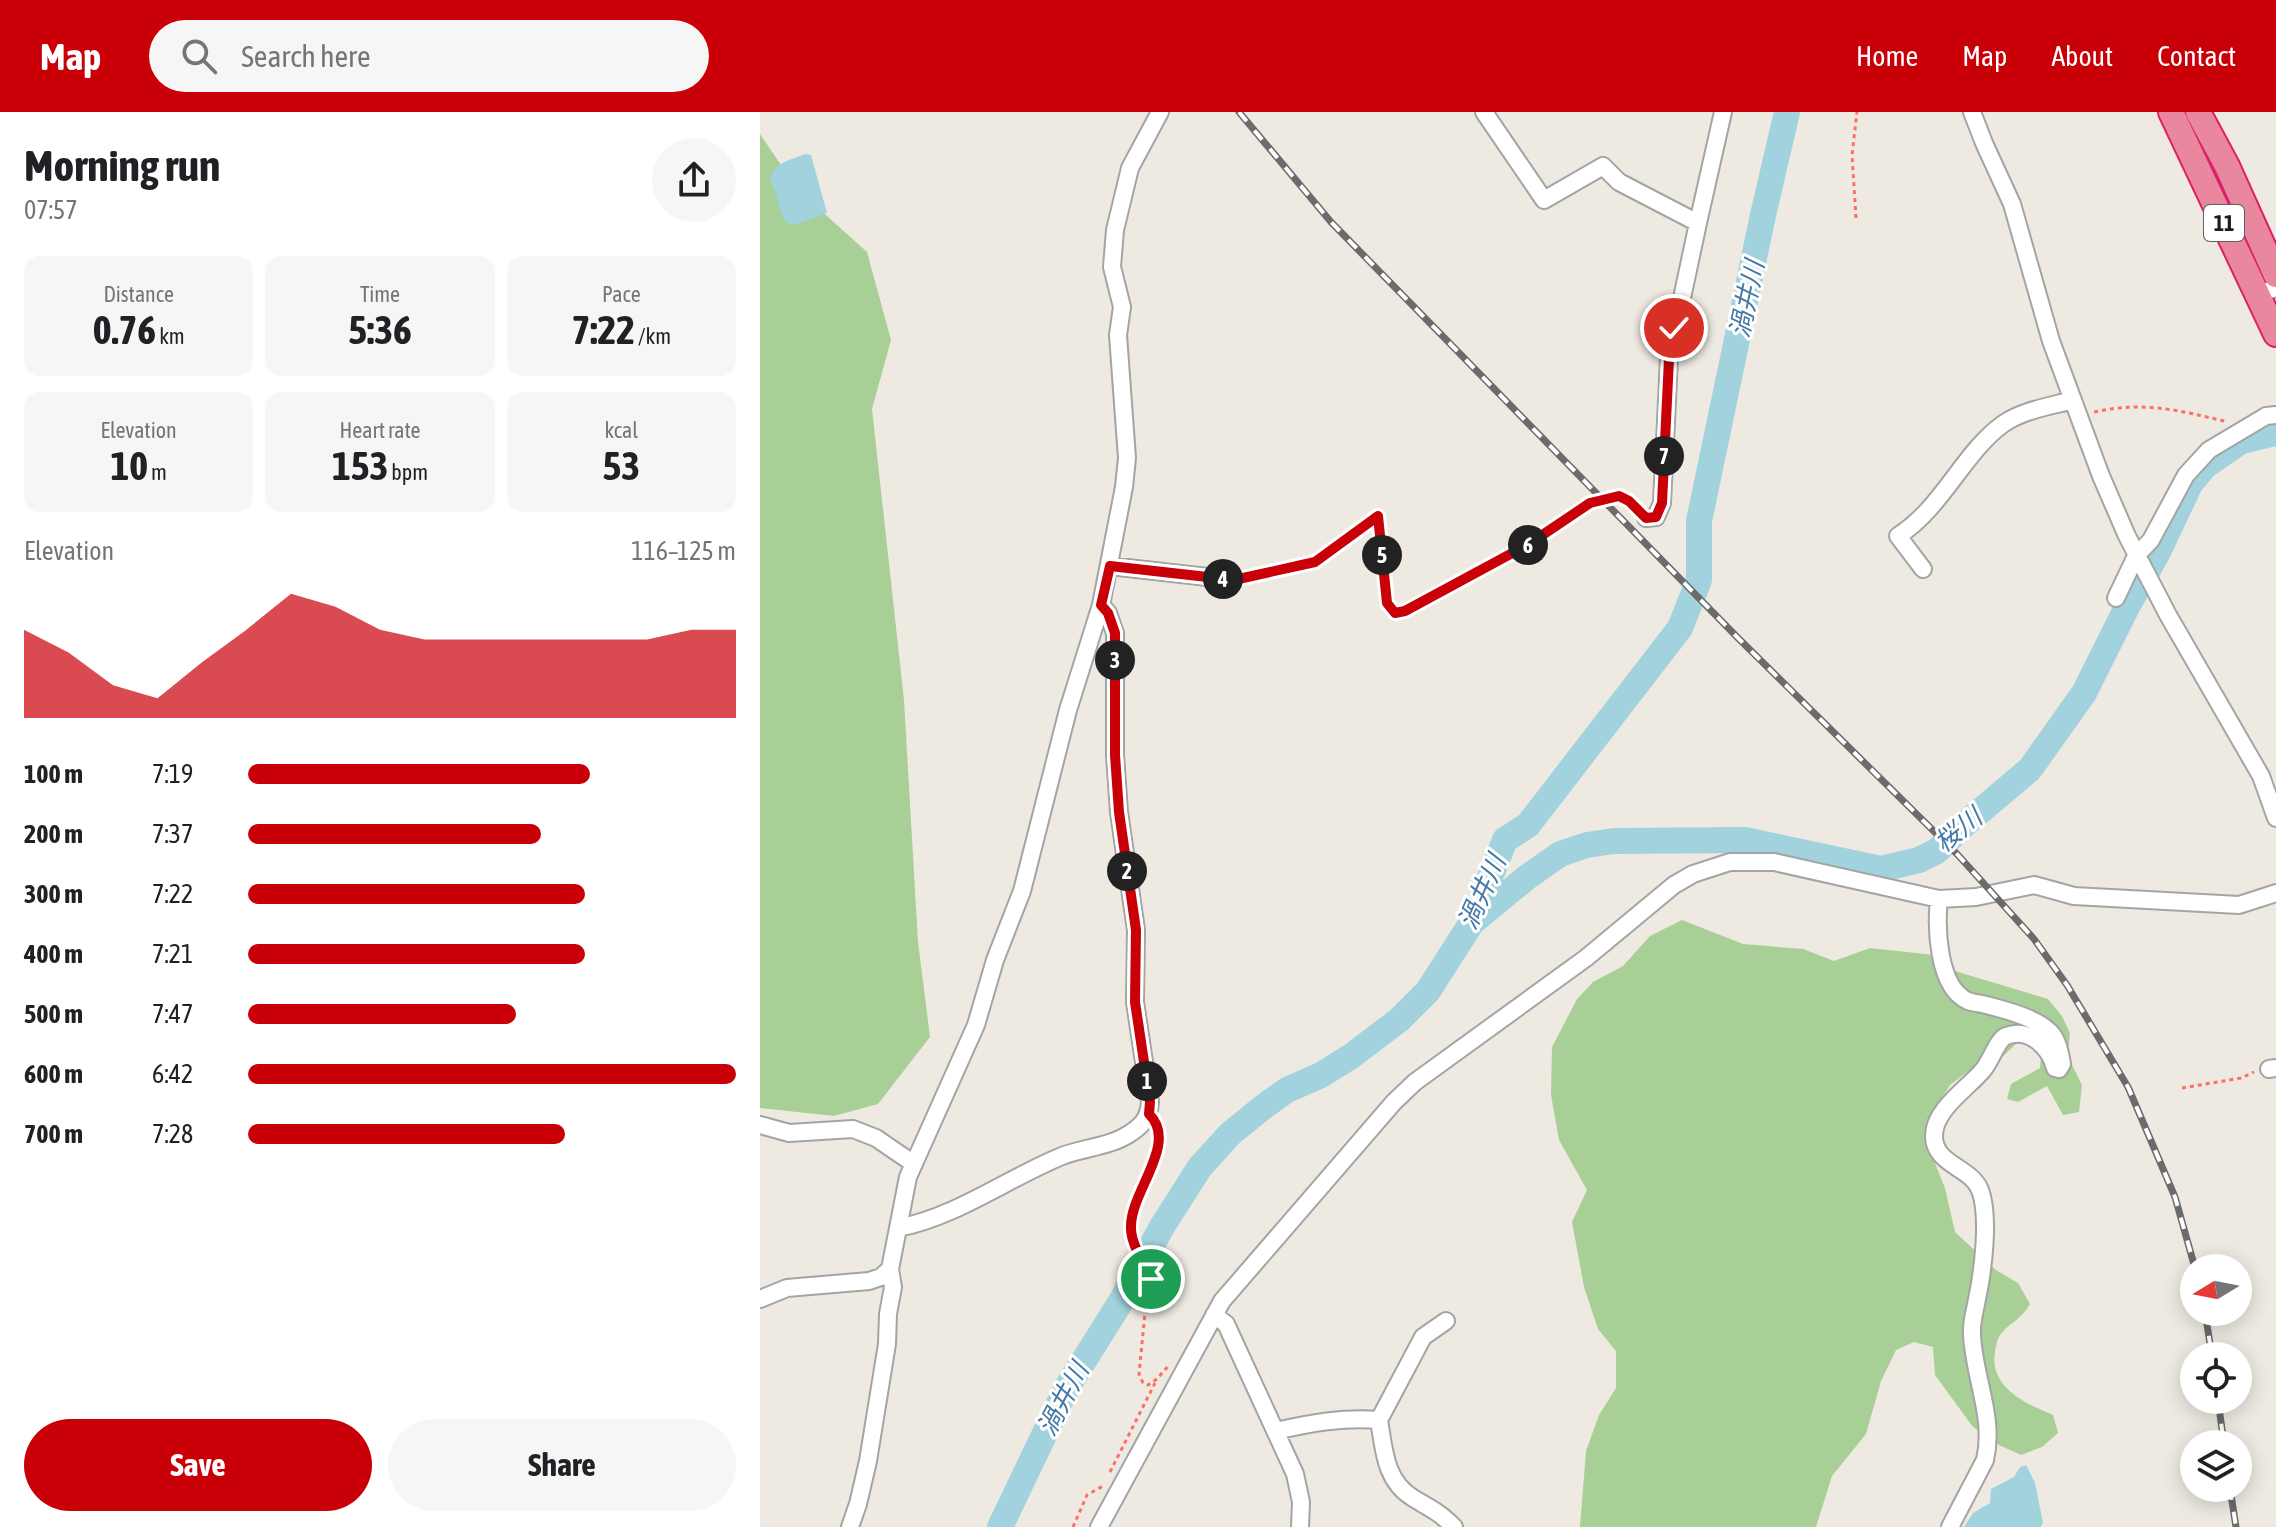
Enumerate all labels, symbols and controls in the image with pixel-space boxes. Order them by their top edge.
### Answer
search box [149,20,709,92]
icon: search [177,34,221,78]
text: Map [40,35,101,78]
text: Search here [241,39,371,73]
text: Home [1856,40,1918,72]
text: Map [1962,40,2007,72]
text: About [2051,40,2113,72]
text: Contact [2157,40,2236,72]
button: share [652,138,736,222]
text: Morning run [24,140,220,190]
text: 07:57 [24,195,78,225]
road number: 11 [2204,205,2244,241]
water label: 渦井川 [1724,255,1770,340]
text: Distance [103,281,174,307]
text: Time [360,281,400,307]
text: Pace [602,281,641,307]
pin [1640,294,1708,362]
icon: check [1652,306,1696,350]
text: 0.76 [93,307,156,352]
text: 5:36 [348,307,412,352]
text: 7:22 [572,307,635,352]
text: km [156,323,185,349]
text: /km [635,323,671,349]
text: Elevation [101,417,177,443]
text: Heart rate [339,417,421,443]
text: kcal [605,417,638,443]
pin: 7 [1644,436,1684,476]
text: 10 [110,443,148,488]
text: 153 [332,443,388,488]
text: 53 [603,443,640,488]
text: 7 [1659,443,1669,469]
text: m [148,459,167,485]
text: bpm [388,459,428,485]
pin: 6 [1508,525,1548,565]
text: 6 [1523,532,1533,558]
pin: 5 [1362,535,1402,575]
text: Elevation [24,536,114,566]
text: 116–125 m [631,536,736,566]
text: 5 [1377,542,1387,568]
pin: 4 [1203,559,1243,599]
text: 4 [1218,566,1228,592]
pin: 3 [1095,640,1135,680]
text: 3 [1110,647,1120,673]
text: 100 m [24,759,83,789]
text: 7:19 [152,759,193,789]
water label: 桜川 [1928,800,1990,858]
text: 200 m [24,819,83,849]
text: 7:37 [152,819,193,849]
water label: 渦井川 [1452,848,1513,934]
pin: 2 [1107,851,1147,891]
text: 2 [1122,858,1132,884]
text: 300 m [24,879,83,909]
text: 7:22 [152,879,193,909]
text: 400 m [24,939,83,969]
text: 7:21 [152,939,193,969]
text: 500 m [24,999,83,1029]
text: 7:47 [152,999,193,1029]
text: 600 m [24,1059,83,1089]
text: 6:42 [152,1059,193,1089]
pin: 1 [1127,1061,1167,1101]
text: 1 [1142,1068,1152,1094]
text: 700 m [24,1119,83,1149]
text: 7:28 [152,1119,193,1149]
pin [1117,1245,1185,1313]
north arrow [2180,1254,2252,1326]
map controls [2180,1254,2252,1502]
icon: arrive [1129,1257,1173,1301]
button: locate [2180,1342,2252,1414]
water label: 渦井川 [1031,1355,1096,1440]
button: Save [24,1419,372,1511]
button: Share [388,1419,736,1511]
button: layers [2180,1430,2252,1502]

